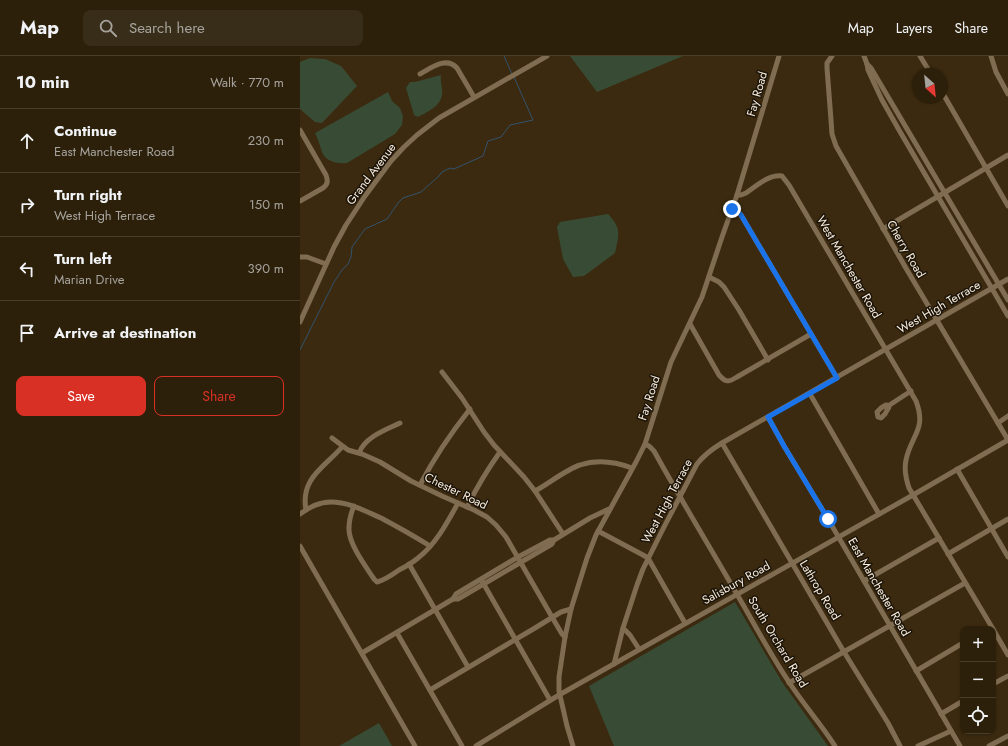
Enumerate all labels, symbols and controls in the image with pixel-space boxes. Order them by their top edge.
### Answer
search box [83,10,363,46]
text: Map [20,14,59,41]
icon: search [97,17,119,39]
text: Search here [129,17,205,39]
text: Map [848,18,874,38]
text: Layers [896,18,932,38]
text: Share [954,18,988,38]
north arrow [912,68,948,104]
street label: Fay Road [742,69,772,119]
text: 10 min [16,70,69,94]
text: Walk · 770 m [210,73,284,92]
text: Continue [54,120,117,142]
icon: ahead [16,130,38,152]
text: 230 m [248,131,284,150]
street label: Grand Avenue [342,139,400,209]
text: East Manchester Road [54,142,174,161]
text: Turn right [54,184,122,206]
icon: right [16,194,38,216]
text: 150 m [249,195,284,214]
route end [723,200,741,218]
text: West High Terrace [54,206,155,225]
street label: West Manchester Road [812,212,886,322]
street label: Cherry Road [882,217,930,281]
text: Turn left [54,248,112,270]
icon: left [16,258,38,280]
text: 390 m [248,259,284,278]
text: Marian Drive [54,270,125,289]
street label: West High Terrace [894,276,984,338]
icon: arrive [16,322,38,344]
text: Arrive at destination [54,322,196,344]
street label: Fay Road [633,373,665,423]
button: Save [16,376,146,416]
button: Share [154,376,284,416]
street label: West High Terrace [637,456,697,546]
street label: Chester Road [421,468,491,514]
route start [819,510,837,528]
street label: East Manchester Road [843,534,915,640]
street label: Salisbury Road [699,557,773,609]
street label: Lathrop Road [795,557,845,623]
street label: South Orchard Road [744,593,812,691]
map controls [960,626,996,734]
button: + [960,626,996,662]
button: − [960,662,996,698]
button: locate [960,698,996,734]

